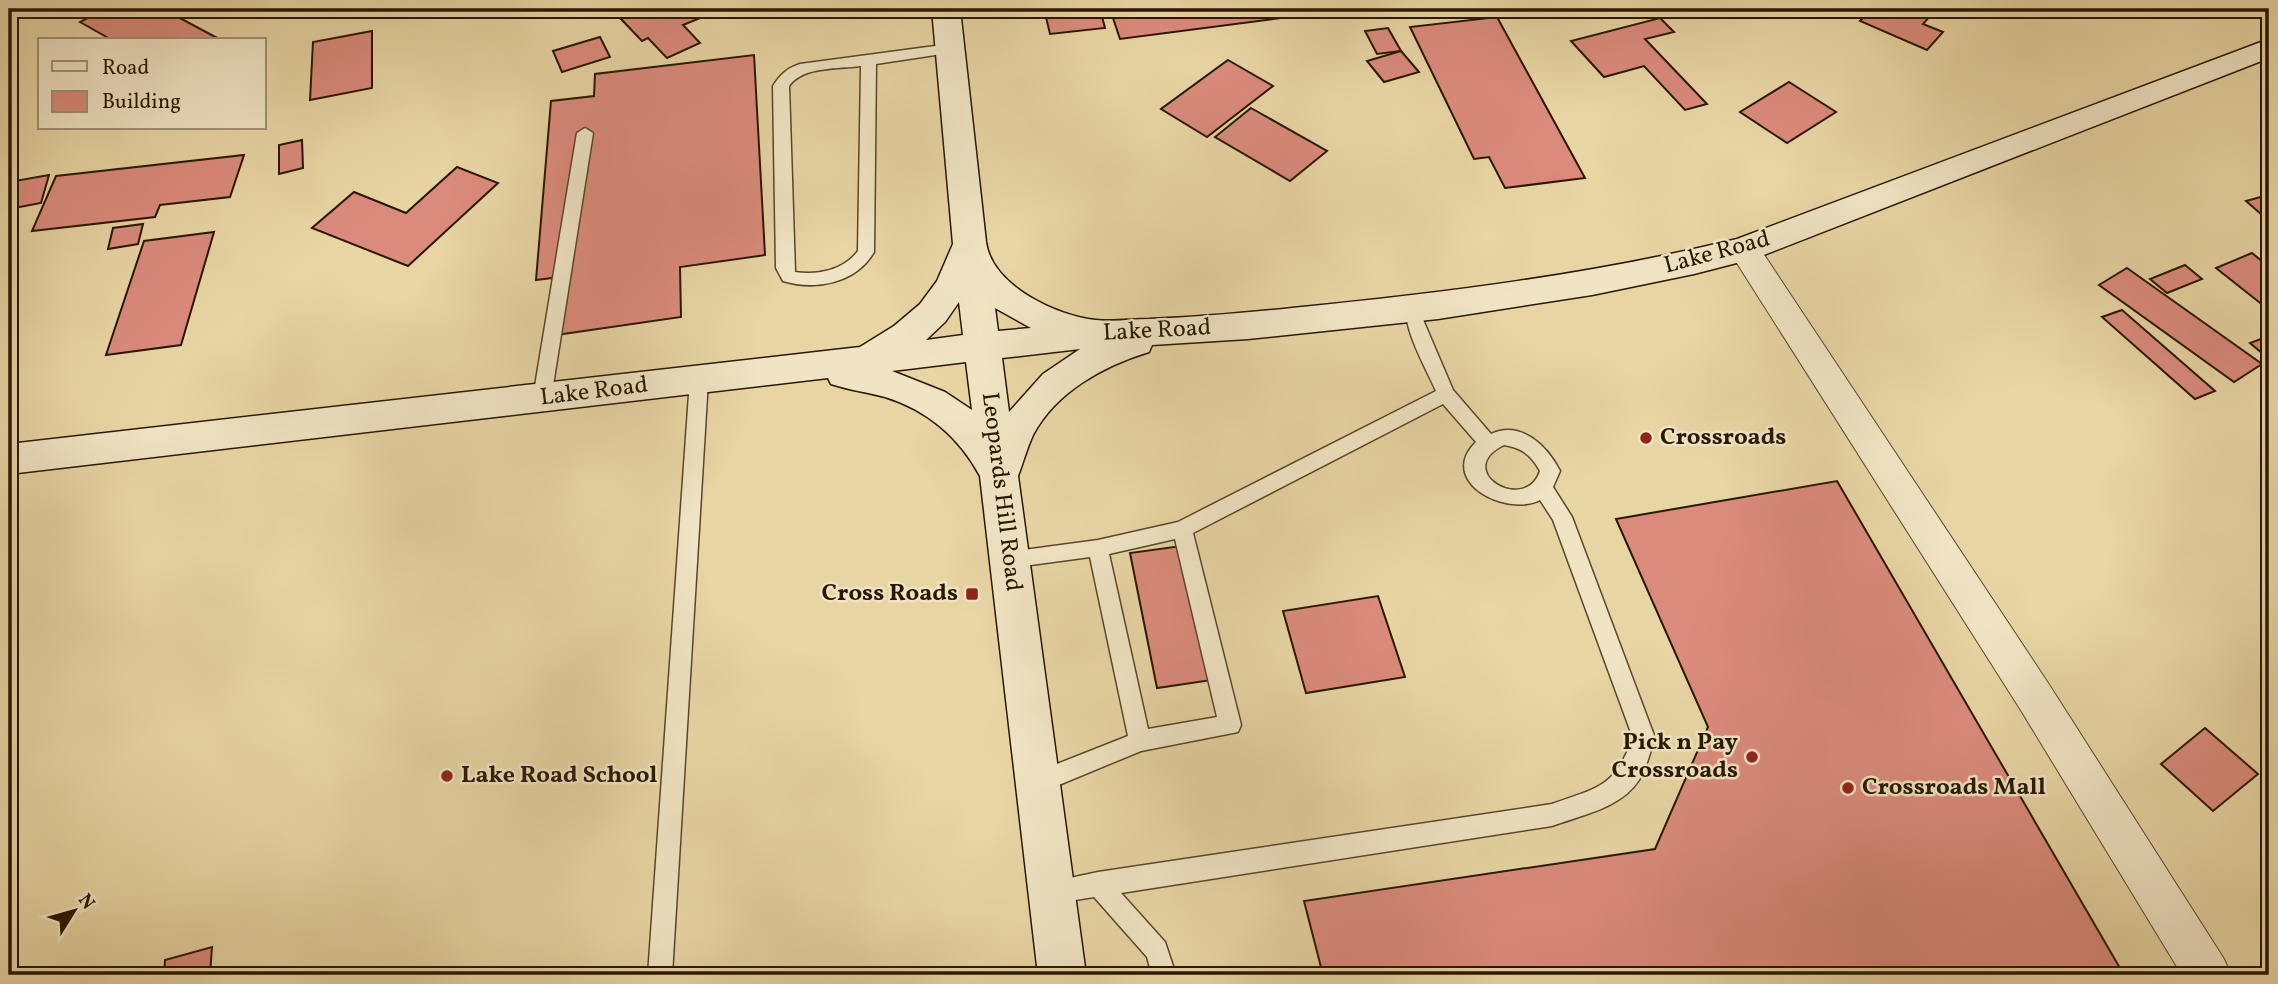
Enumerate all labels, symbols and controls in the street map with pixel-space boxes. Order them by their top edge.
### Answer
legend [38,38,266,130]
text: Road [102,54,149,83]
text: Building [102,88,181,117]
street label: Lake Road [1660,223,1774,283]
street label: Lake Road [1102,311,1212,351]
street label: Lake Road [538,369,650,415]
street label: Leopards Hill Road [972,390,1030,594]
place label: Crossroads [1660,421,1786,455]
marker: Crossroads [1638,430,1654,446]
place label: Cross Roads [822,577,958,611]
marker: Cross Roads [964,586,980,602]
place label: Pick n Pay Crossroads [1612,726,1739,788]
marker: Pick n Pay Crossroads [1744,749,1760,765]
place label: Lake Road School [461,759,657,793]
marker: Lake Road School [439,768,455,784]
place label: Crossroads Mall [1862,771,2046,805]
marker: Crossroads Mall [1840,780,1856,796]
north arrow [38,876,108,946]
text: N [71,889,101,915]

